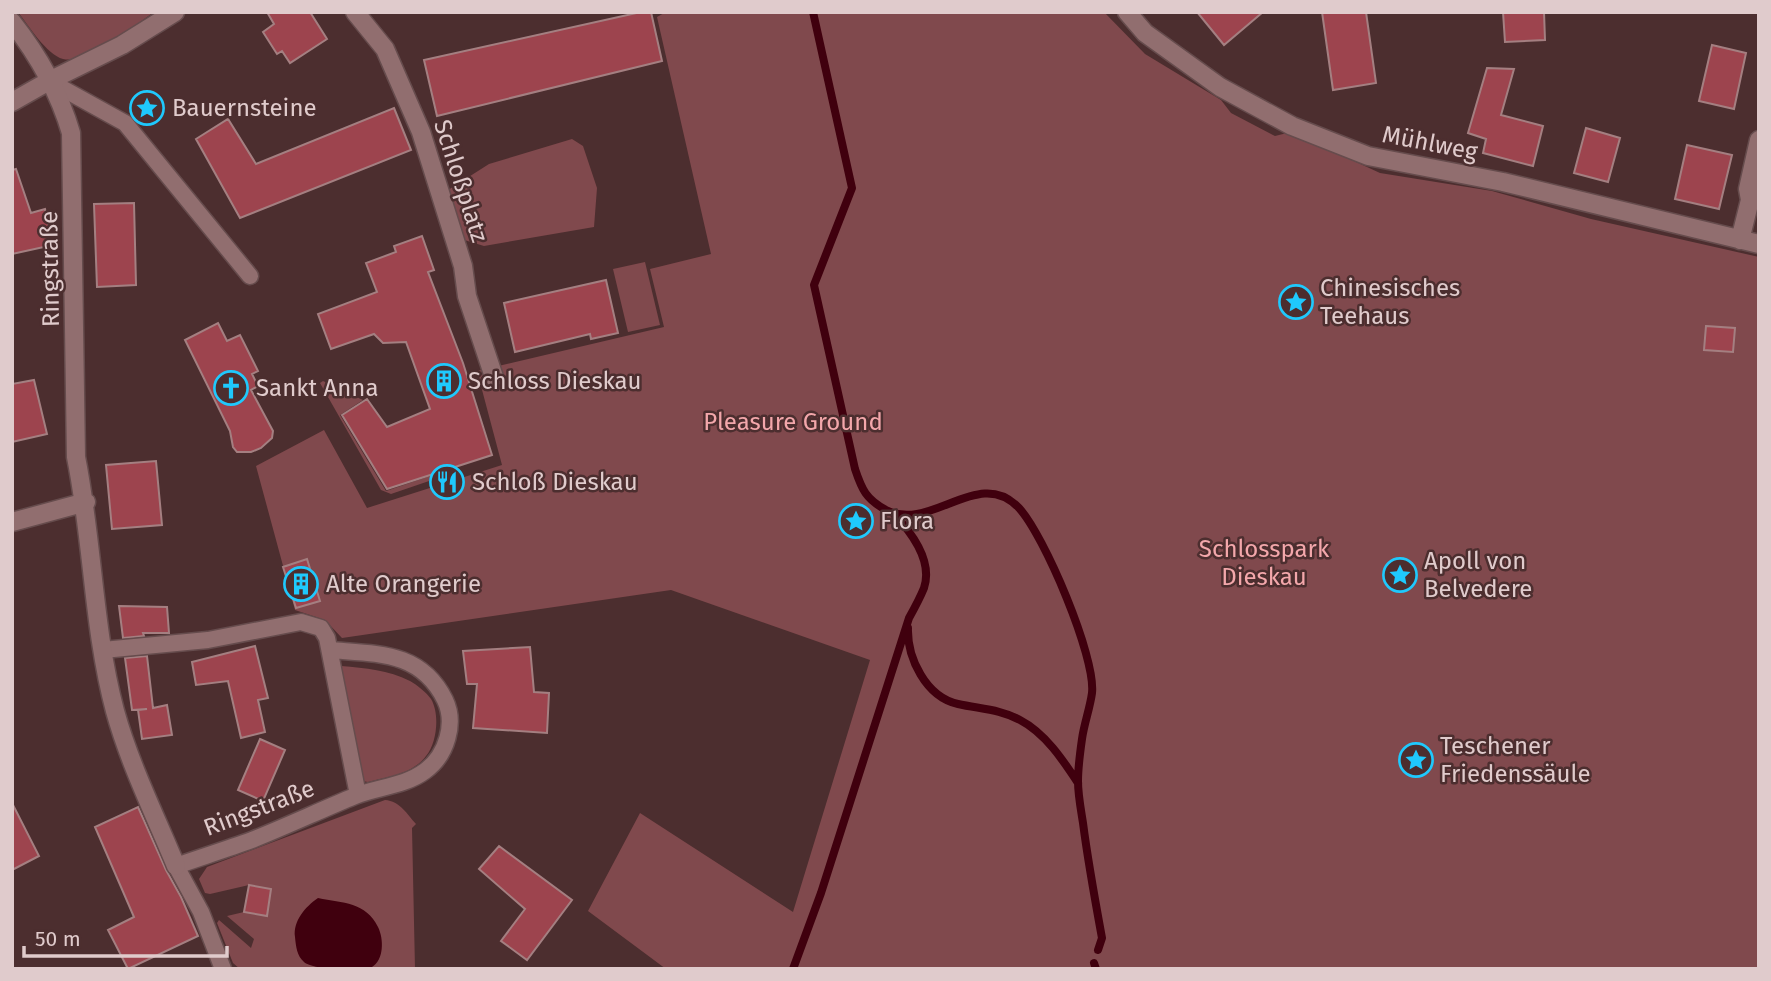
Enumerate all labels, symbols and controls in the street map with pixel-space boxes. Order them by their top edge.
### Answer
place icon: Bauernsteine [128,89,166,127]
place label: Bauernsteine [172,94,317,122]
street label: Schloßplatz [428,116,494,246]
street label: Mühlweg [1380,120,1481,166]
street label: Ringstraße [35,211,65,327]
place label: Chinesisches Teehaus [1320,274,1460,330]
place icon: Chinesisches Teehaus [1277,283,1315,321]
building icon: Schloss Dieskau [425,362,463,400]
place label: Schloss Dieskau [468,367,642,395]
church icon: Sankt Anna [212,369,250,407]
place label: Sankt Anna [256,374,378,402]
park label: Pleasure Ground [703,408,883,436]
restaurant icon: Schloß Dieskau [428,463,466,501]
place label: Schloß Dieskau [472,468,638,496]
place icon: Flora [837,502,875,540]
place label: Flora [880,507,934,535]
park label: Schlosspark Dieskau [1199,535,1330,591]
place label: Apoll von Belvedere [1424,547,1532,603]
place icon: Apoll von Belvedere [1381,556,1419,594]
building icon: Alte Orangerie [282,565,320,603]
place label: Alte Orangerie [326,570,481,598]
place label: Teschener Friedenssäule [1440,732,1591,788]
place icon: Teschener Friedenssäule [1397,741,1435,779]
street label: Ringstraße [200,774,318,842]
scale bar [24,914,228,958]
text: 50 m [35,926,81,952]

